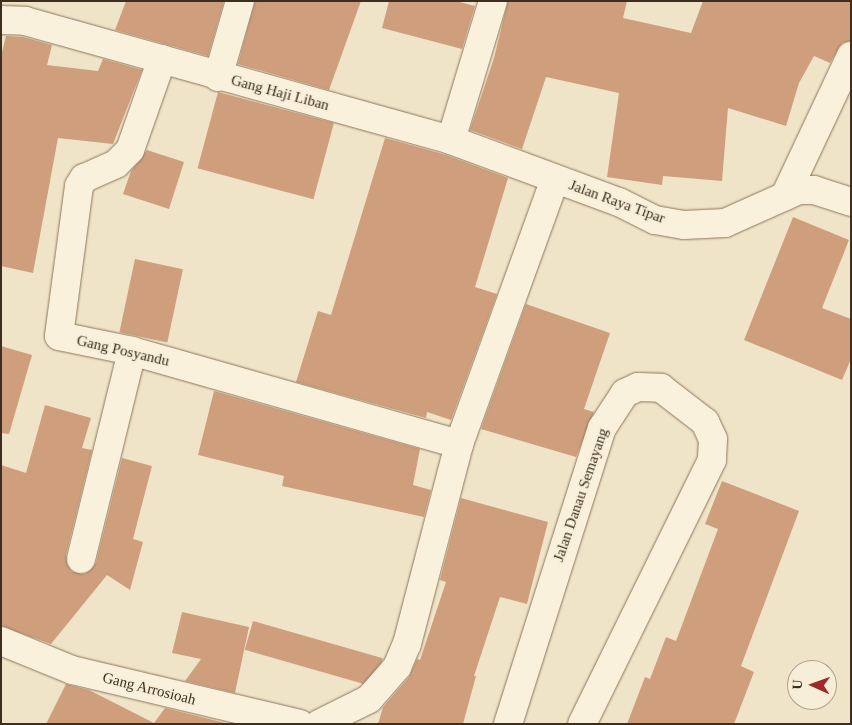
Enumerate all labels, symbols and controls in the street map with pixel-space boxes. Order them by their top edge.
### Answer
street label: Gang Haji Liban [229,71,331,115]
street label: Jalan Raya Tipar [566,176,668,228]
street label: Gang Posyandu [75,332,171,370]
street label: Jalan Danau Semayang [550,426,612,564]
north arrow [787,660,837,710]
street label: Gang Arrosioah [100,669,198,709]
text: U [790,679,805,690]

